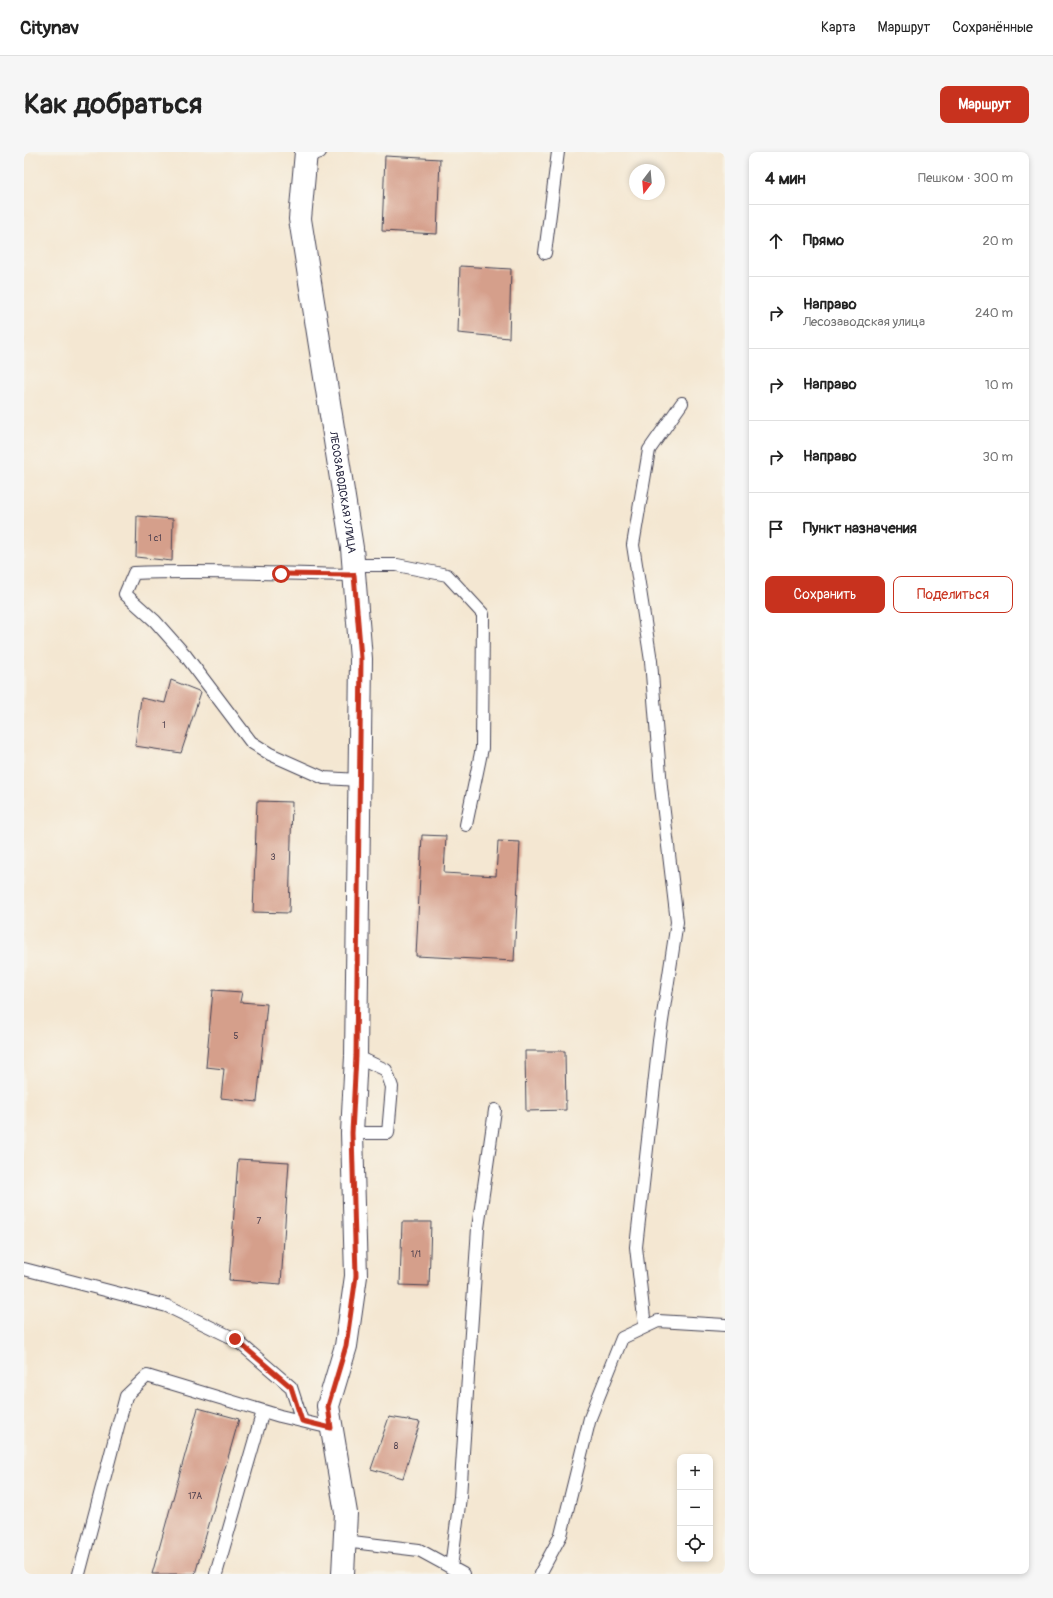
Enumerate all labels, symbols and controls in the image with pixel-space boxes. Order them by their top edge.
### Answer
text: Citynav [20,16,79,40]
text: Карта [821,19,856,36]
text: Маршрут [878,19,930,36]
text: Сохранённые [952,19,1033,36]
button: Маршрут [940,86,1029,123]
text: Как добраться [24,87,202,122]
north arrow [629,164,665,200]
text: 4 мин [765,168,806,189]
text: Пешком · 300 m [918,170,1013,186]
icon: ahead [765,230,787,252]
text: Прямо [803,231,844,250]
text: 20 m [982,233,1013,249]
text: Направо [803,295,857,314]
icon: right [765,302,787,324]
text: 240 m [975,305,1013,321]
text: Лесозаводская улица [803,314,925,330]
icon: right [765,374,787,396]
text: Направо [803,375,857,394]
text: 10 m [985,377,1013,393]
street label: ЛЕСОЗАВОДСКАЯ УЛИЦА [327,429,359,554]
icon: right [765,446,787,468]
text: Направо [803,447,857,466]
text: 30 m [983,449,1013,465]
icon: arrive [765,518,787,540]
text: Пункт назначения [803,519,917,538]
house number: 1 с1 [148,533,162,544]
route start [272,565,290,583]
button: Сохранить [765,576,885,613]
button: Поделиться [893,576,1013,613]
house number: 1 [162,720,166,731]
house number: 3 [270,852,276,863]
house number: 5 [234,1031,239,1042]
house number: 7 [257,1216,262,1227]
house number: 1/1 [411,1249,421,1260]
route end [226,1330,244,1348]
house number: 8 [394,1441,399,1452]
map controls [677,1454,713,1562]
button: + [677,1454,713,1490]
button: − [677,1490,713,1526]
house number: 17А [188,1491,202,1502]
button: locate [677,1526,713,1562]

